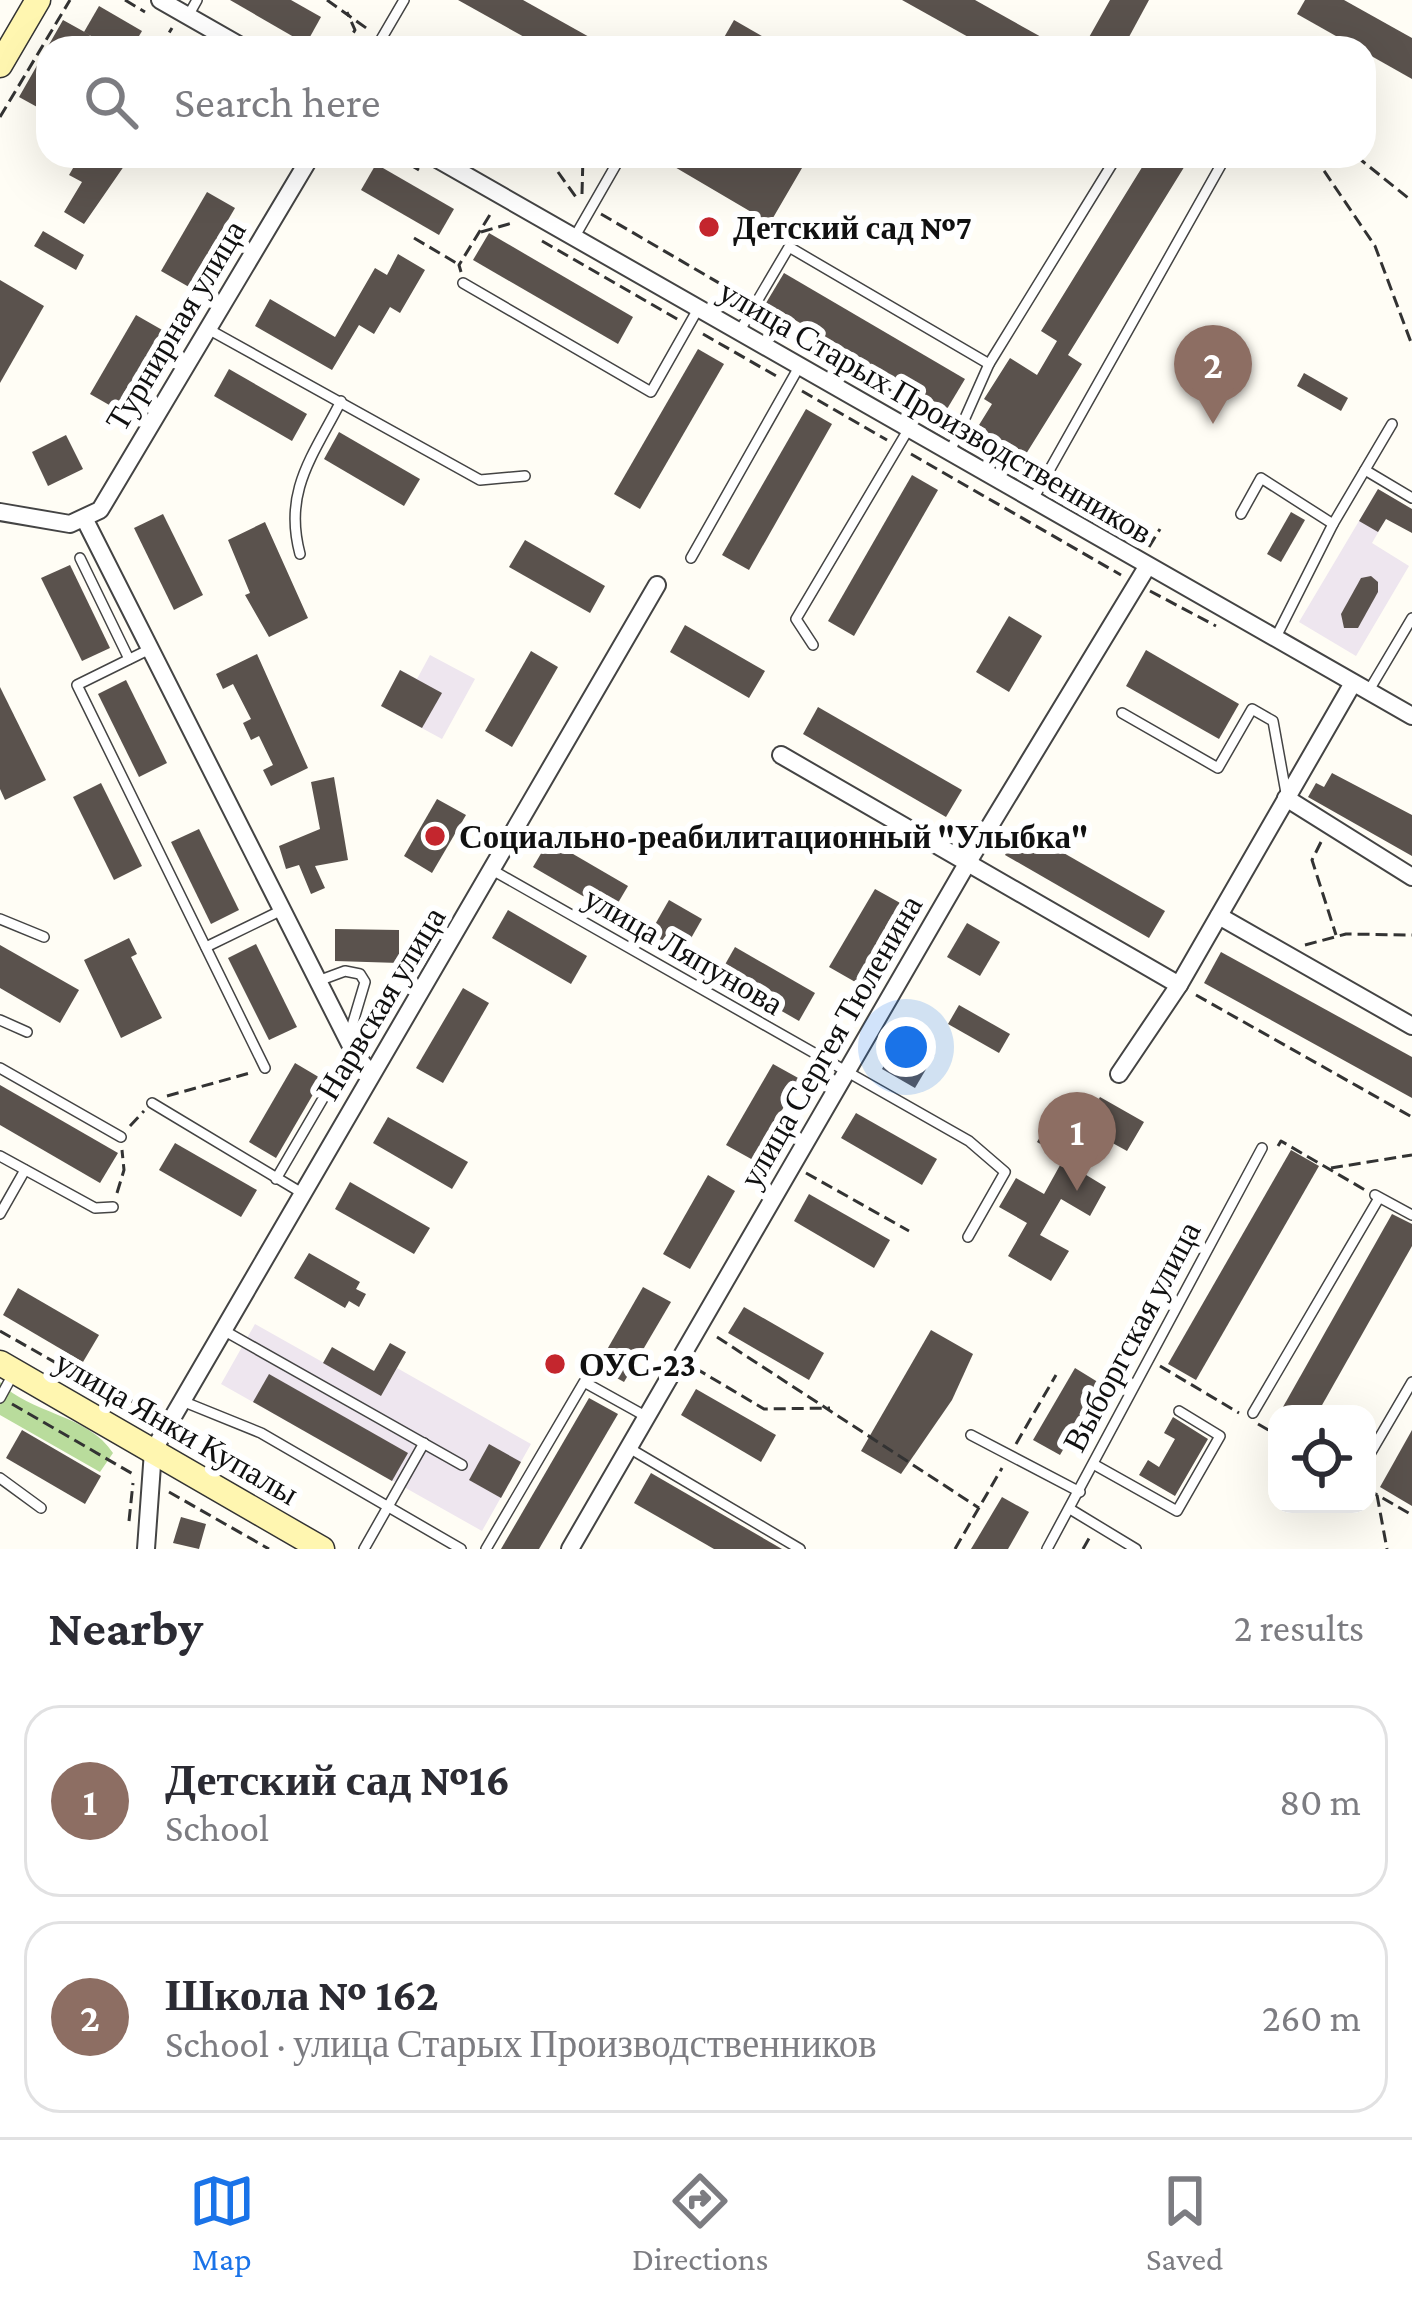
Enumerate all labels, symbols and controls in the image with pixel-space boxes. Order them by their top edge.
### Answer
search box [36,36,1376,168]
icon: search [78,69,144,135]
text: Search here [174,77,381,127]
place label: Детский сад №7 [733,209,972,246]
street label: Турнирная улица [98,213,253,437]
marker: Детский сад №7 [696,214,722,240]
street label: улица Старых Производственников [713,272,1159,551]
pin: 2 [1174,325,1252,424]
place label: Социально-реабилитационный "Улыбка" [459,818,1088,855]
marker: Социально-реабилитационный "Улыбка" [422,823,448,849]
street label: улица Ляпунова [578,879,790,1022]
street label: улица Сергея Тюленина [732,888,929,1194]
street label: Нарвская улица [308,900,453,1106]
your location [876,1017,936,1077]
pin: 1 [1038,1092,1116,1191]
street label: Выборгская улица [1055,1215,1208,1458]
street label: улица Янки Купалы [49,1343,305,1512]
place label: ОУС-23 [579,1346,696,1383]
marker: ОУС-23 [542,1351,568,1377]
map controls [1268,1405,1376,1513]
button: locate [1268,1405,1376,1513]
text: Nearby [48,1599,203,1656]
text: 2 results [1234,1606,1364,1649]
text: Детский сад №16 [165,1755,510,1805]
text: 1 [83,1780,97,1823]
text: 80 m [1279,1780,1361,1823]
text: School [165,1806,269,1849]
text: Школа № 162 [165,1970,439,2020]
text: 2 [80,1996,100,2039]
text: 260 m [1262,1996,1361,2039]
text: School · улица Старых Производственников [165,2022,877,2065]
tab: Map [189,2168,255,2277]
tab: Directions [632,2168,769,2277]
tab: Saved [1146,2168,1223,2277]

